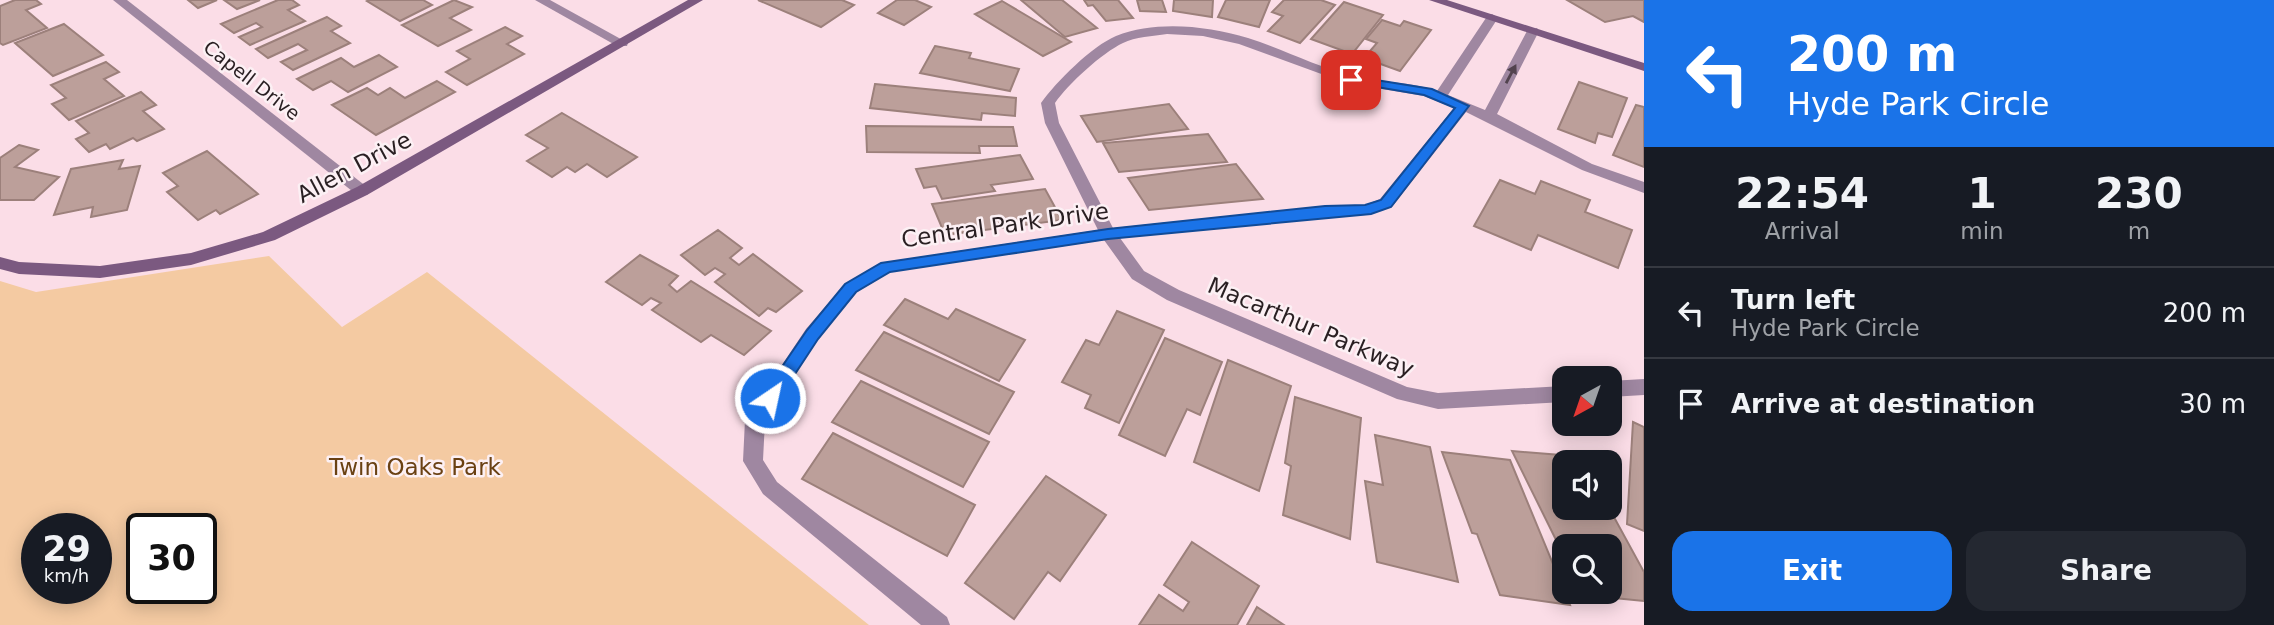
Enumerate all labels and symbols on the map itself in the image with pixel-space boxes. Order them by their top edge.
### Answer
street label: Capell Drive [200,36,304,124]
pin [1321,50,1381,110]
one-way arrow [1504,63,1516,83]
street label: Allen Drive [292,126,416,208]
street label: Central Park Drive [900,198,1110,252]
street label: Macarthur Parkway [1204,272,1418,382]
position arrow [733,361,807,435]
north arrow [1552,366,1622,436]
park label: Twin Oaks Park [328,454,502,480]
speed limit sign: 30 [126,513,217,604]

